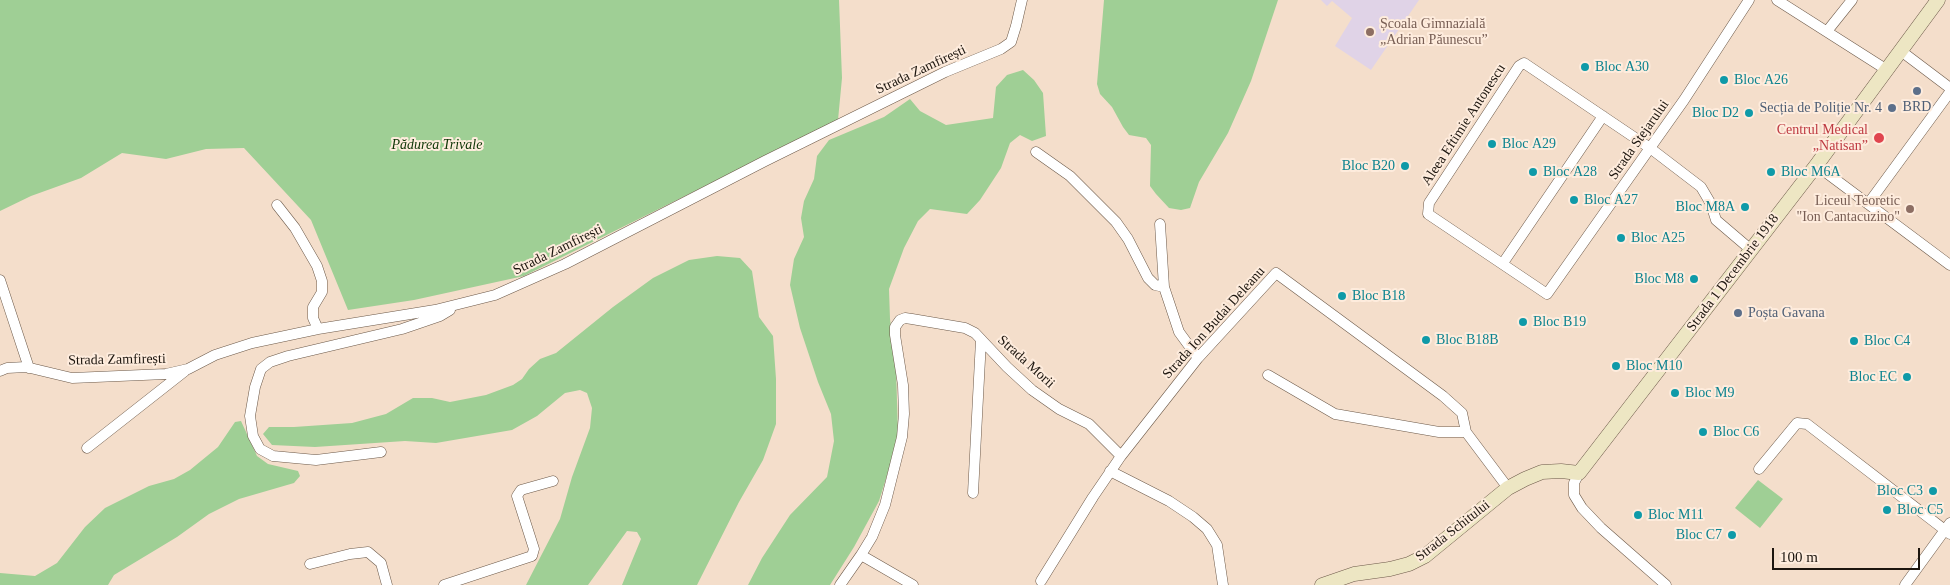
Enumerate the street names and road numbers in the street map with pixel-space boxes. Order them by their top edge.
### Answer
street label: Strada Zamfirești [873,42,969,98]
street label: Aleea Eftimie Antonescu [1418,61,1510,189]
street label: Strada Stejarului [1605,97,1673,183]
street label: Strada 1 Decembrie 1918 [1683,211,1783,335]
street label: Strada Zamfirești [510,221,606,279]
street label: Strada Ion Budai Deleanu [1159,263,1269,383]
street label: Strada Morii [994,332,1058,392]
street label: Strada Zamfirești [68,351,166,369]
street label: Strada Schitului [1412,497,1494,565]

